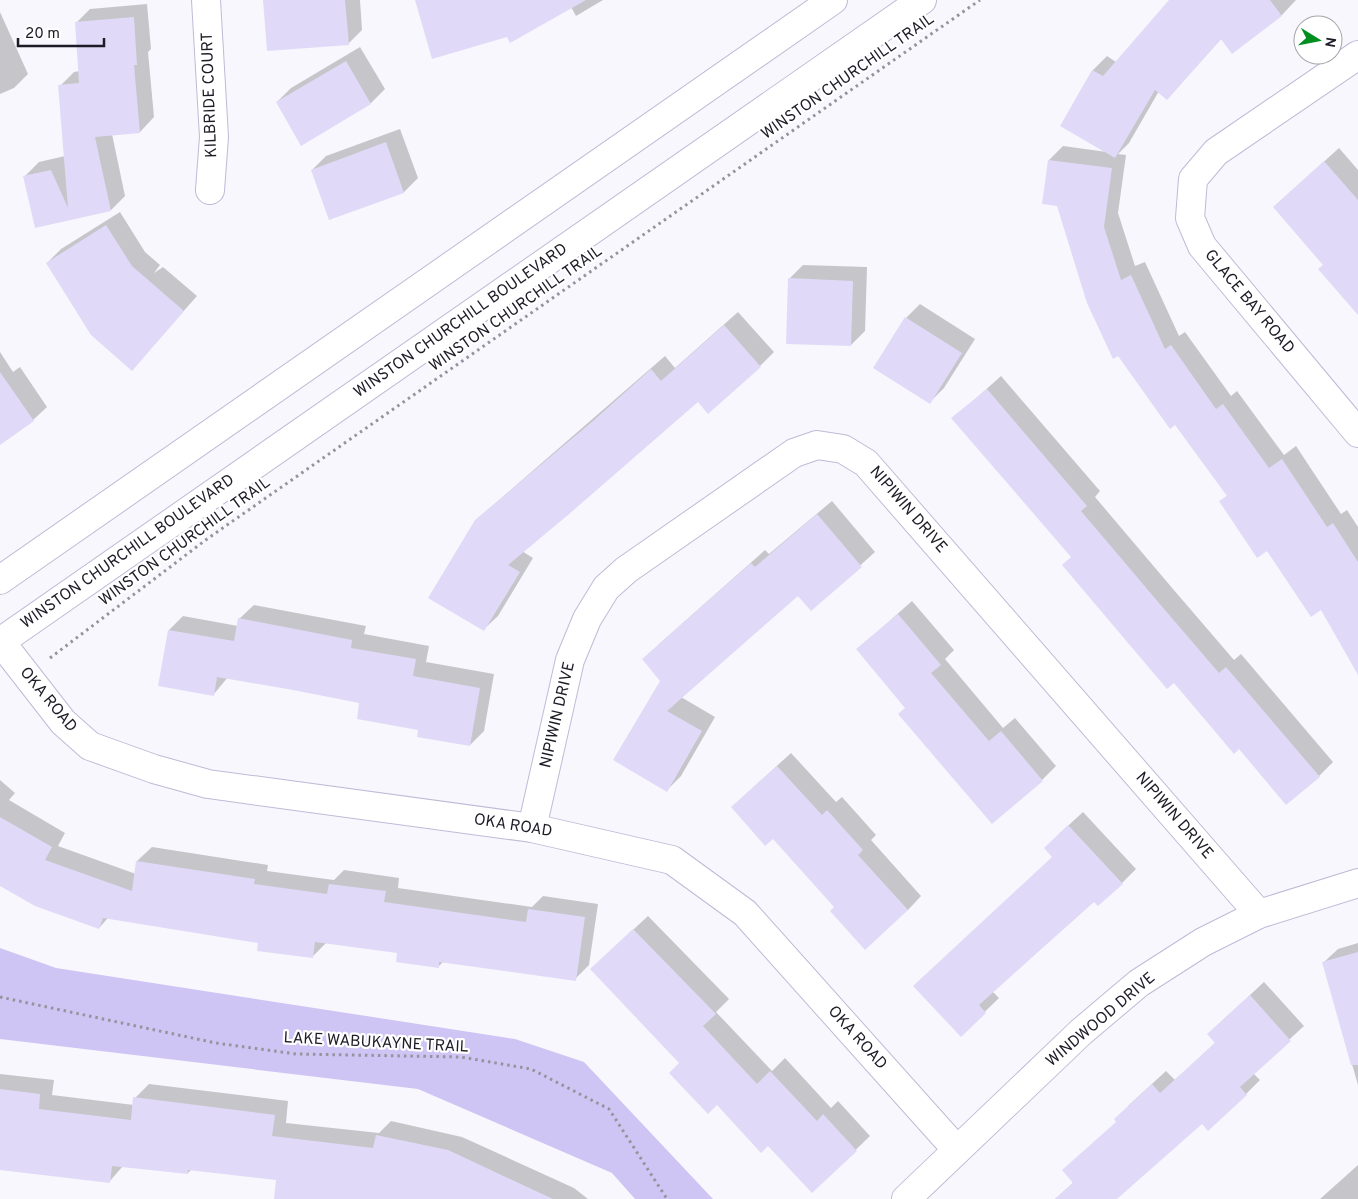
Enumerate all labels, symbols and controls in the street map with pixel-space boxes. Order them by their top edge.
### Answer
street label: WINSTON CHURCHILL TRAIL [758,10,938,144]
scale bar [18,15,104,47]
north arrow [1293,15,1343,65]
text: 20 m [25,25,60,44]
street label: KILBRIDE COURT [198,32,222,158]
text: N [1320,36,1339,48]
street label: WINSTON CHURCHILL BOULEVARD [350,239,572,403]
street label: WINSTON CHURCHILL TRAIL [426,242,606,376]
street label: GLACE BAY ROAD [1200,246,1298,358]
street label: NIPIWIN DRIVE [865,462,951,558]
street label: WINSTON CHURCHILL BOULEVARD [17,470,239,634]
street label: WINSTON CHURCHILL TRAIL [96,473,274,611]
street label: NIPIWIN DRIVE [536,660,580,770]
street label: OKA ROAD [15,663,81,737]
street label: NIPIWIN DRIVE [1131,768,1217,864]
street label: OKA ROAD [472,810,554,842]
street label: WINDWOOD DRIVE [1042,968,1160,1072]
street label: OKA ROAD [823,1002,891,1074]
street label: LAKE WABUKAYNE TRAIL [283,1028,469,1058]

